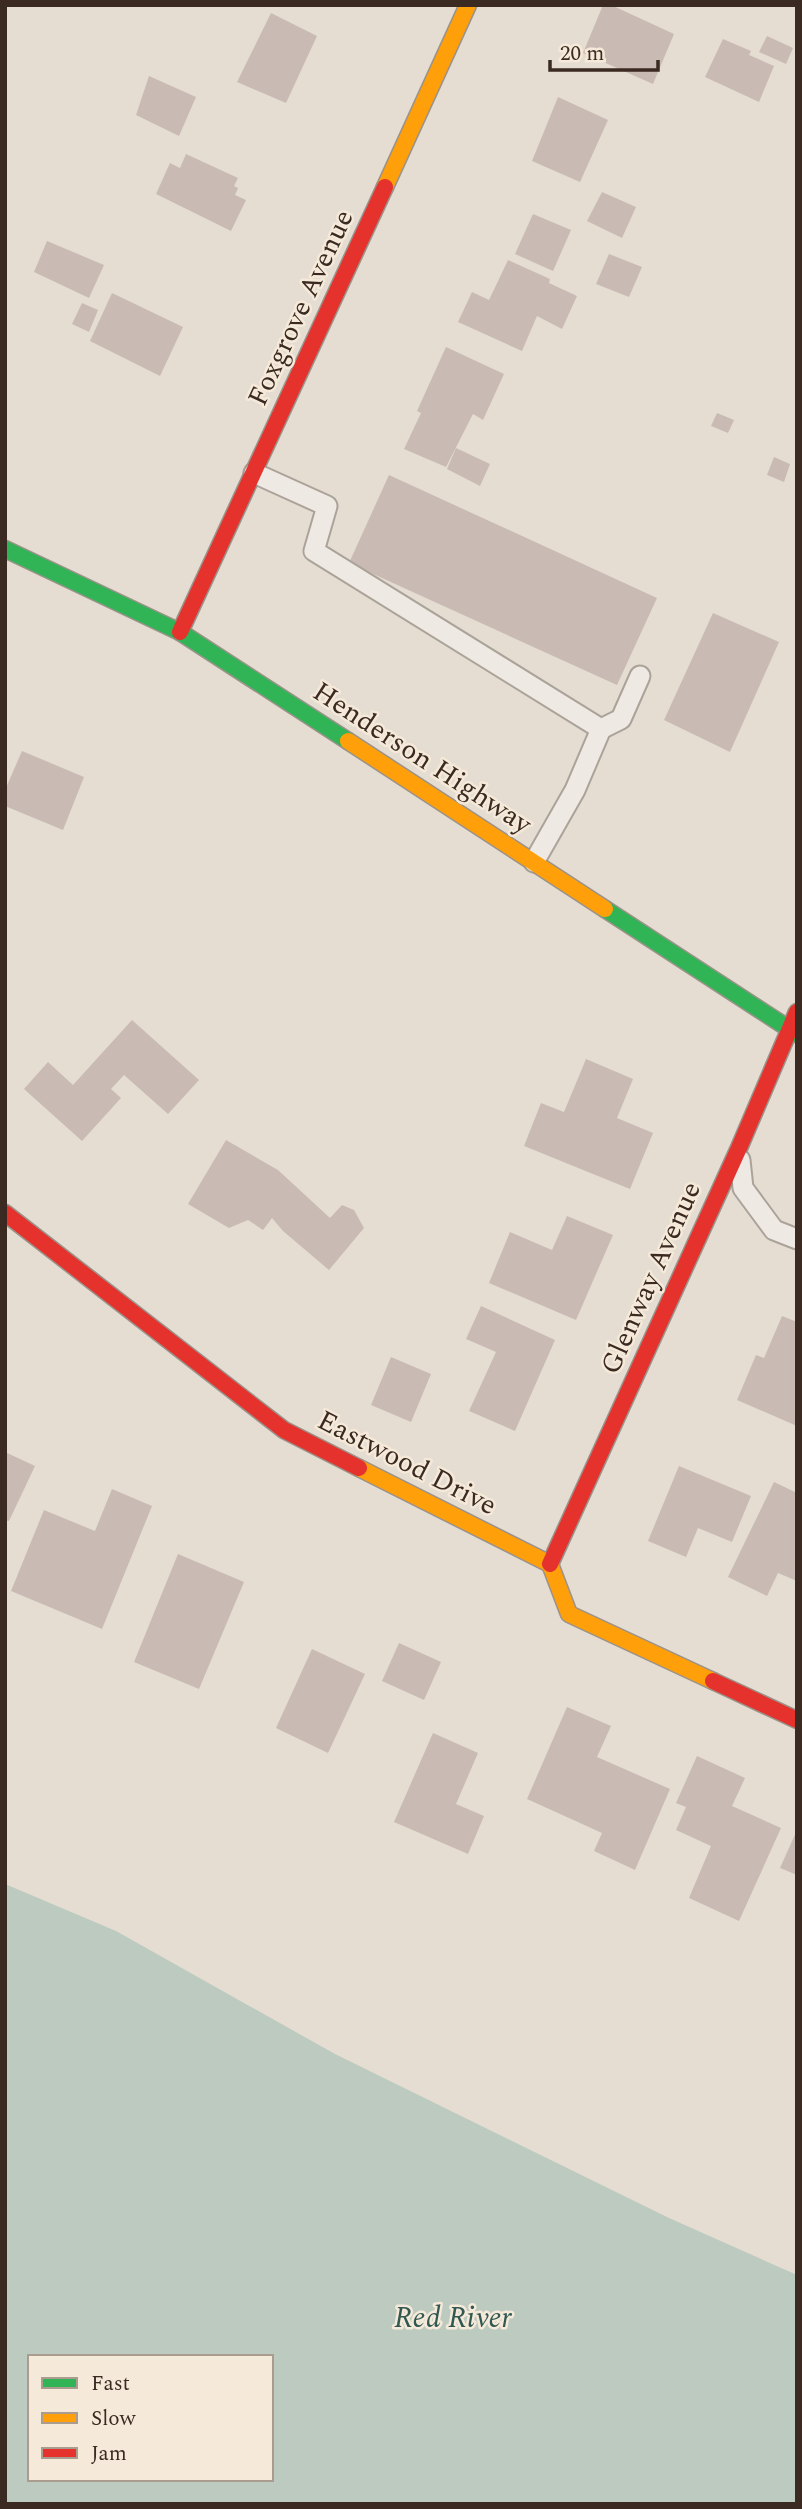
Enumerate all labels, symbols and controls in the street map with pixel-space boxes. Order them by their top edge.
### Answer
scale bar [550,28,658,72]
text: 20 m [560,38,604,70]
street label: Foxgrove Avenue [237,203,365,413]
street label: Henderson Highway [304,671,541,846]
street label: Glenway Avenue [589,1175,713,1381]
street label: Eastwood Drive [310,1399,504,1527]
water label: Red River [394,2295,513,2341]
legend [28,2355,273,2481]
text: Fast [91,2368,130,2400]
text: Slow [91,2403,137,2435]
text: Jam [91,2438,127,2470]

